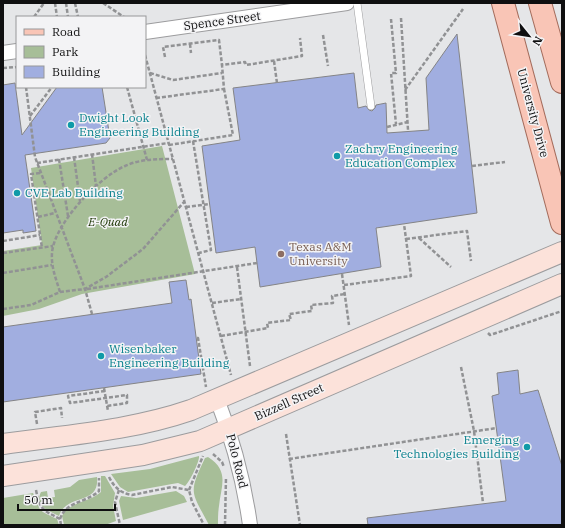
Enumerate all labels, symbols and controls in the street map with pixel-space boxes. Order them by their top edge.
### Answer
street label: Spence Street [182,8,261,33]
legend [16,16,146,88]
north arrow [509,16,549,56]
text: Road [52,24,81,39]
text: N [529,34,546,49]
text: Park [52,44,78,59]
text: Building [52,64,100,79]
street label: University Drive [514,67,553,159]
place label: Dwight Look Engineering Building [79,110,200,139]
marker: Dwight Look Engineering Building [66,120,76,130]
place label: Zachry Engineering Education Complex [345,141,458,170]
marker: Zachry Engineering Education Complex [332,151,342,161]
place label: CVE Lab Building [25,185,123,200]
marker: CVE Lab Building [12,188,22,198]
park label: E-Quad [87,214,128,229]
place label: Texas A&M University [289,239,352,268]
marker: Texas A&M University [276,249,286,259]
place label: Wisenbaker Engineering Building [109,341,230,370]
marker: Wisenbaker Engineering Building [96,351,106,361]
street label: Bizzell Street [252,380,326,423]
street label: Polo Road [223,432,252,490]
place label: Emerging Technologies Building [393,432,519,461]
marker: Emerging Technologies Building [522,442,532,452]
scale bar [18,486,115,512]
text: 50 m [24,492,53,507]

